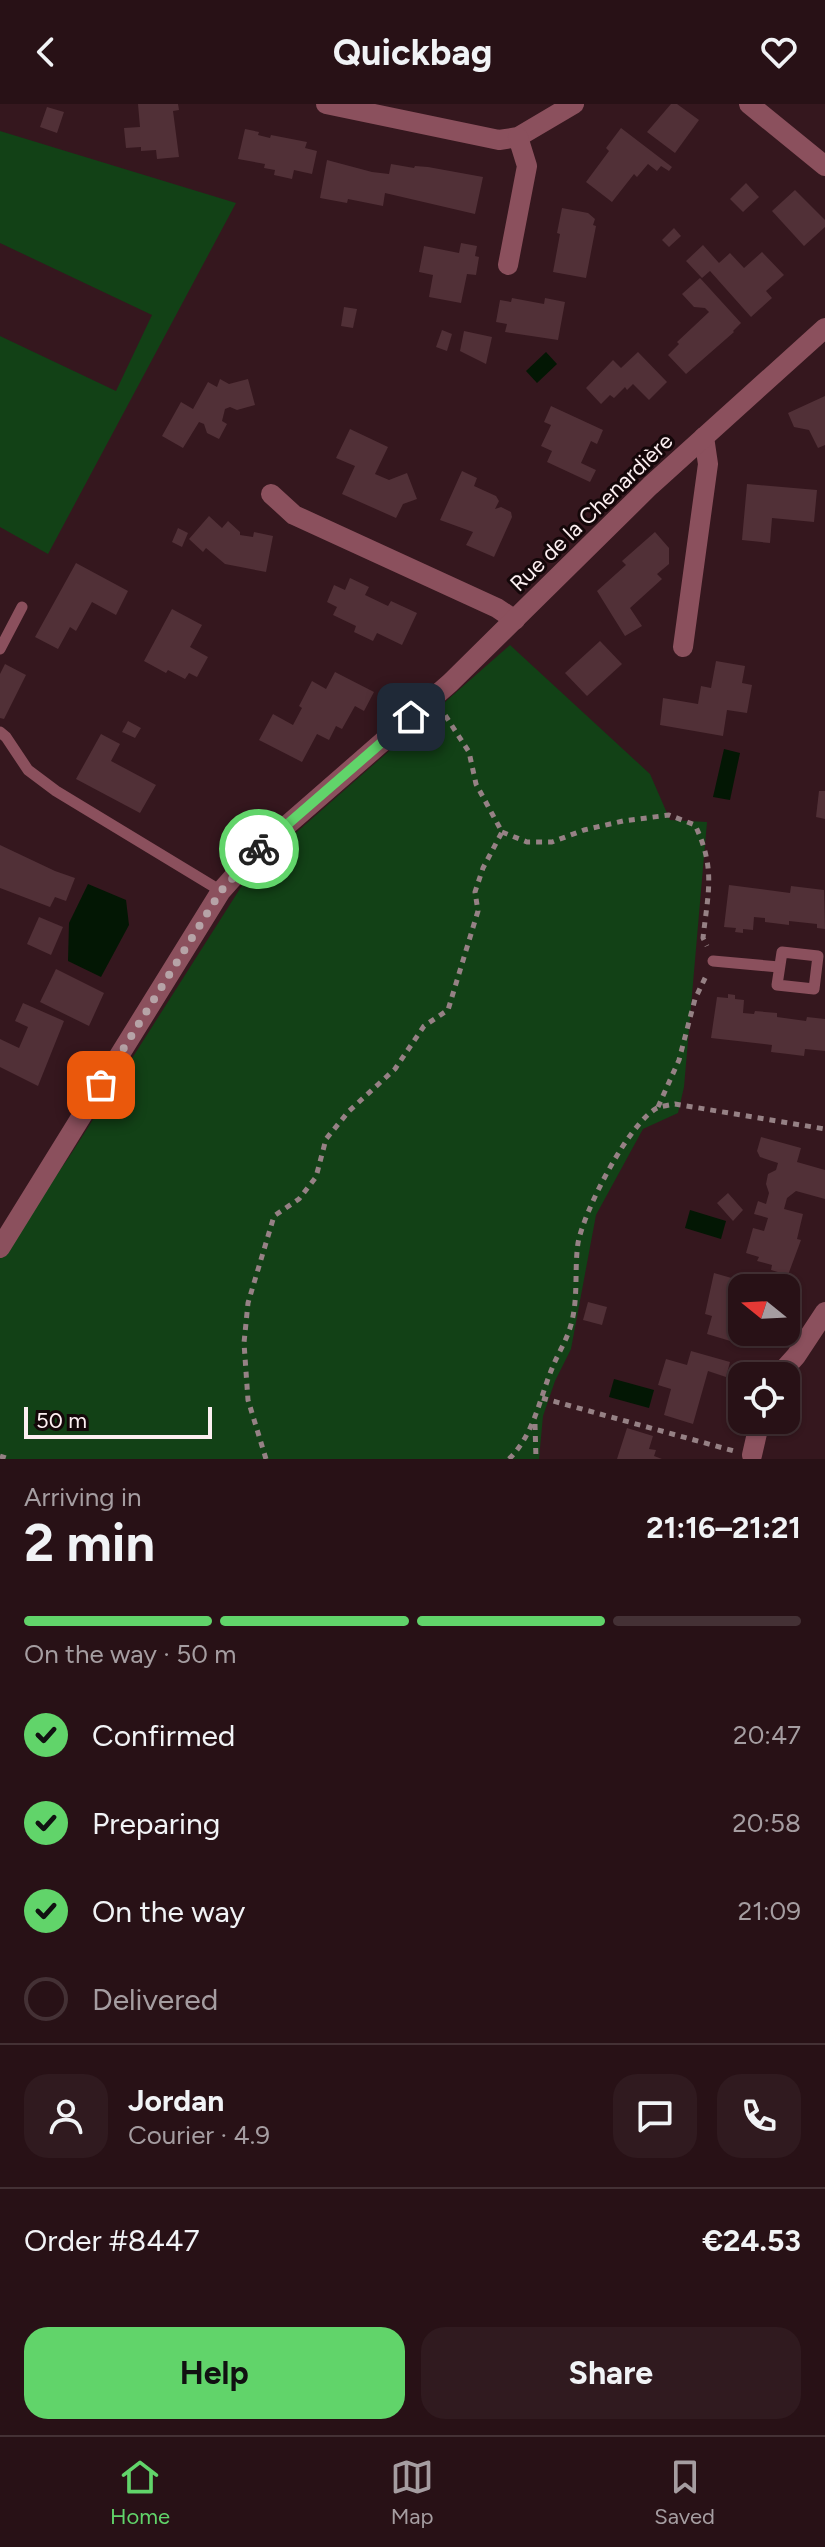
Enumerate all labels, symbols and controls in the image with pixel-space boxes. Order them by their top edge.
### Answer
icon: back [24,30,68,74]
icon: heart [757,30,801,74]
text: Quickbag [333,31,492,74]
street label: Rue de la Chenardière [504,428,678,597]
pin [377,683,445,751]
icon: home [389,695,433,739]
courier [219,809,299,889]
icon: bike [237,827,281,871]
pin [67,1051,135,1119]
icon: bag [79,1063,123,1107]
north arrow [728,1274,800,1346]
map controls [728,1274,800,1434]
button: locate [728,1362,800,1434]
scale bar [24,1403,212,1439]
text: 50 m [36,1407,87,1434]
text: Arriving in [24,1481,142,1513]
text: 21:16–21:21 [646,1509,801,1546]
text: 2 min [24,1512,155,1574]
text: On the way · 50 m [24,1638,237,1670]
icon: check [24,1713,68,1757]
text: Confirmed [92,1717,235,1754]
text: 20:47 [733,1719,801,1751]
icon: check [24,1801,68,1845]
text: Preparing [92,1805,220,1842]
text: 20:58 [732,1807,801,1839]
icon: check [24,1889,68,1933]
text: On the way [92,1893,245,1930]
text: 21:09 [738,1895,801,1927]
text: Delivered [92,1981,218,2018]
button: person [24,2074,108,2158]
button: chat [613,2074,697,2158]
button: phone [717,2074,801,2158]
text: Jordan [128,2082,224,2119]
text: Courier · 4.9 [128,2119,270,2151]
text: Order #8447 [24,2222,200,2259]
text: €24.53 [702,2222,801,2259]
button: Help [24,2327,405,2419]
button: Share [421,2327,801,2419]
tab: Home [110,2455,170,2530]
tab: Map [390,2455,434,2530]
tab: Saved [654,2455,715,2530]

